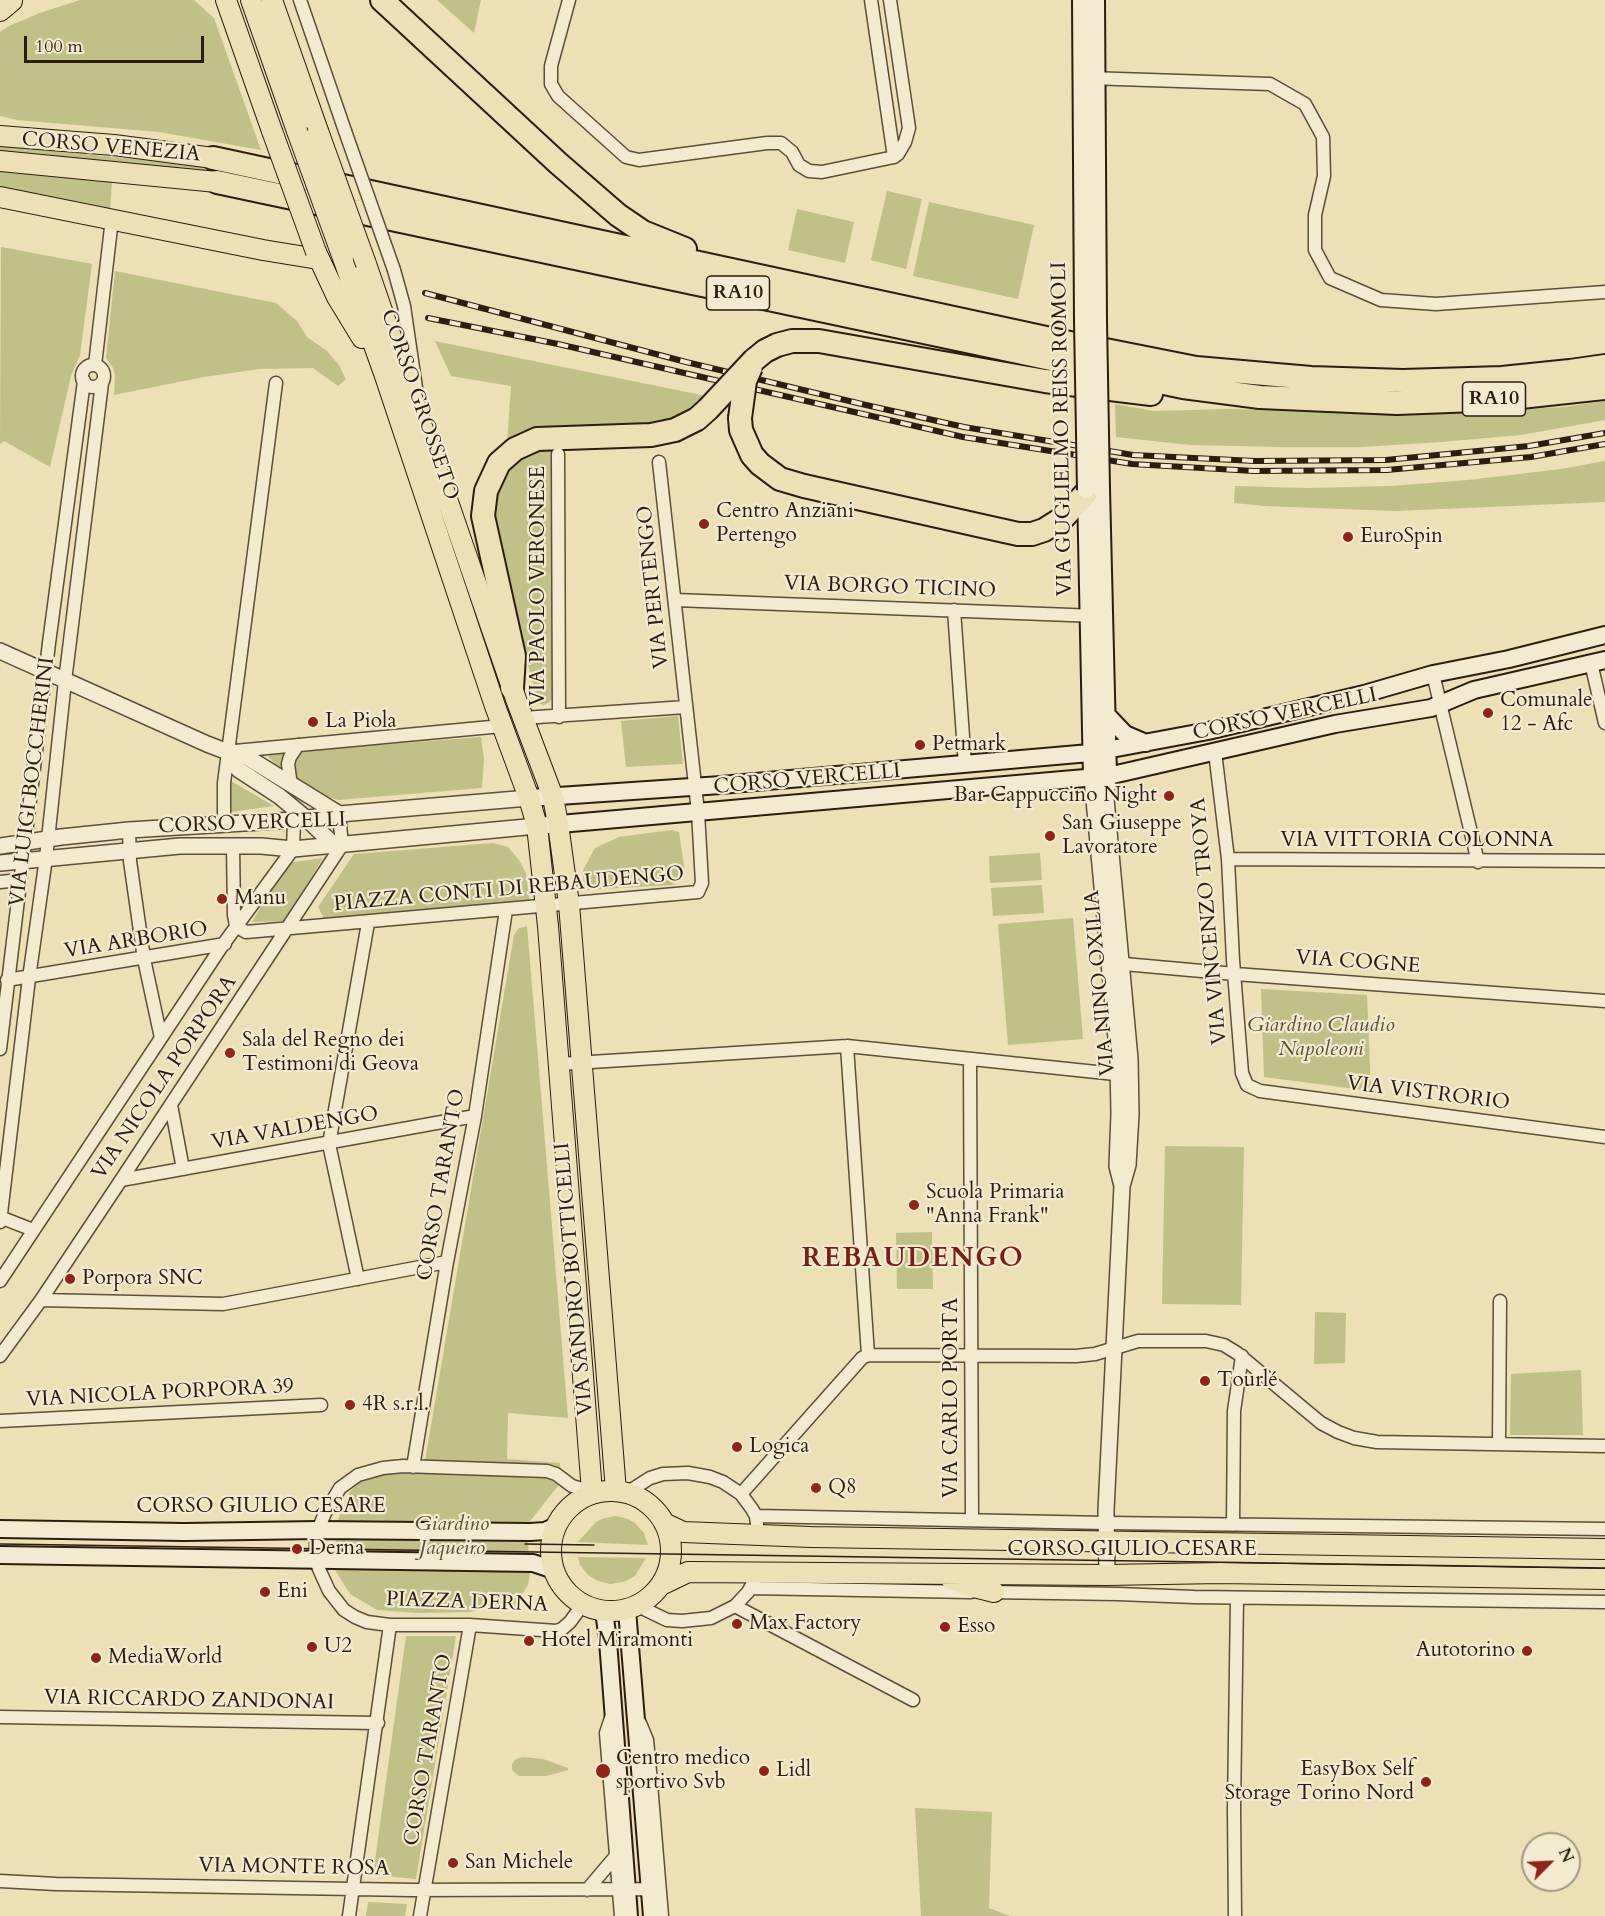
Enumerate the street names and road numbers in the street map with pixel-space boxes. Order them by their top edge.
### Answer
street label: CORSO VENEZIA [21,128,201,168]
street label: VIA GUGLIELMO REISS ROMOLI [1047,262,1079,596]
road number: RA10 [706,276,770,310]
street label: CORSO GROSSETO [375,306,463,504]
road number: RA10 [1462,382,1526,416]
street label: VIA PAOLO VERONESE [526,466,552,706]
street label: VIA PERTENGO [633,504,675,670]
street label: VIA BORGO TICINO [783,572,997,604]
street label: VIA LUIGI BOCCHERINI [5,656,61,908]
street label: CORSO VERCELLI [1191,683,1379,747]
street label: CORSO VERCELLI [712,759,902,801]
street label: VIA VINCENZO TROYA [1187,796,1233,1046]
street label: CORSO VERCELLI [158,808,346,840]
street label: VIA VITTORIA COLONNA [1281,828,1553,854]
street label: PIAZZA CONTI DI REBAUDENGO [333,862,685,918]
street label: VIA NINO OXILIA [1080,889,1122,1077]
street label: VIA ARBORIO [62,917,210,965]
street label: VIA COGNE [1295,946,1421,980]
street label: VIA NICOLA PORPORA [87,971,243,1185]
street label: VIA VISTRORIO [1345,1071,1511,1117]
street label: CORSO TARANTO [413,1087,471,1283]
street label: VIA VALDENGO [210,1102,380,1156]
street label: VIA SANDRO BOTTICELLI [551,1141,599,1417]
street label: VIA CARLO PORTA [939,1298,965,1498]
street label: VIA NICOLA PORPORA 39 [25,1374,295,1414]
street label: CORSO GIULIO CESARE [136,1494,386,1520]
street label: CORSO GIULIO CESARE [1007,1537,1257,1563]
street label: PIAZZA DERNA [385,1588,549,1618]
street label: CORSO TARANTO [400,1652,458,1848]
street label: VIA RICCARDO ZANDONAI [44,1686,334,1716]
street label: VIA MONTE ROSA [198,1854,390,1882]

